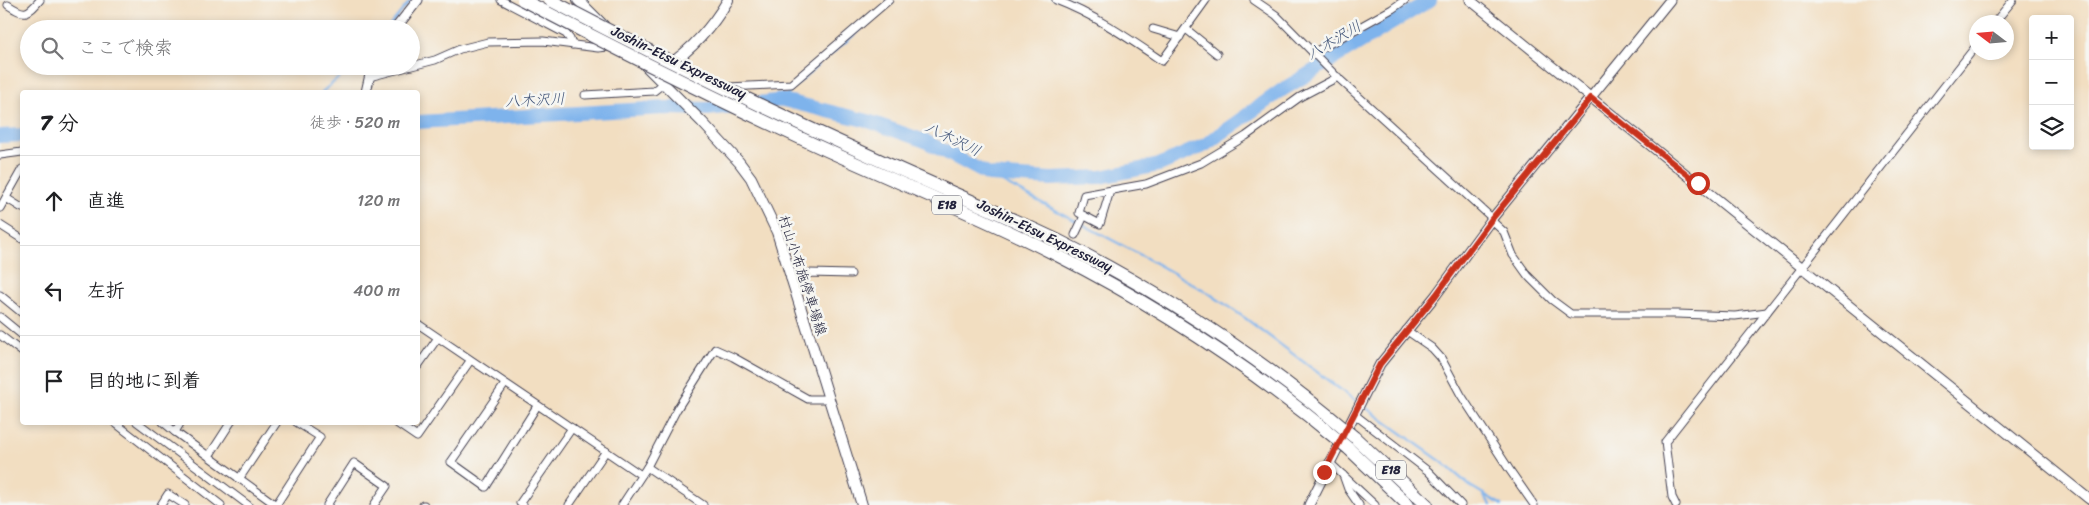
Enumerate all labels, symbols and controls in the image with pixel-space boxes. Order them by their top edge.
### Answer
water label: 八木沢川 [1302,13,1366,67]
north arrow [1969,15,2014,60]
map controls [2029,15,2074,150]
button: + [2029,15,2074,60]
street label: Joshin-Etsu Expressway [606,18,752,107]
search box [20,20,420,75]
text: ここで検索 [78,31,173,64]
icon: search [38,34,66,62]
button: − [2029,60,2074,105]
water label: 八木沢川 [504,85,566,115]
text: 7 分 [40,104,78,142]
button: layers [2029,105,2074,150]
text: 徒歩 · 520 m [310,108,400,137]
water label: 八木沢川 [920,114,986,164]
route start [1687,172,1710,195]
text: 直進 [87,184,125,217]
text: 120 m [357,186,400,215]
icon: ahead [40,187,68,215]
street label: Joshin-Etsu Expressway [972,191,1118,280]
road number: E18 [932,196,962,214]
street label: 村山小布施停車場線 [771,211,834,339]
text: 左折 [87,274,125,307]
text: 400 m [353,276,400,305]
icon: left [40,277,68,305]
text: 目的地に到着 [87,364,201,397]
icon: arrive [40,367,68,395]
road number: E18 [1376,460,1406,480]
route end [1313,461,1336,484]

